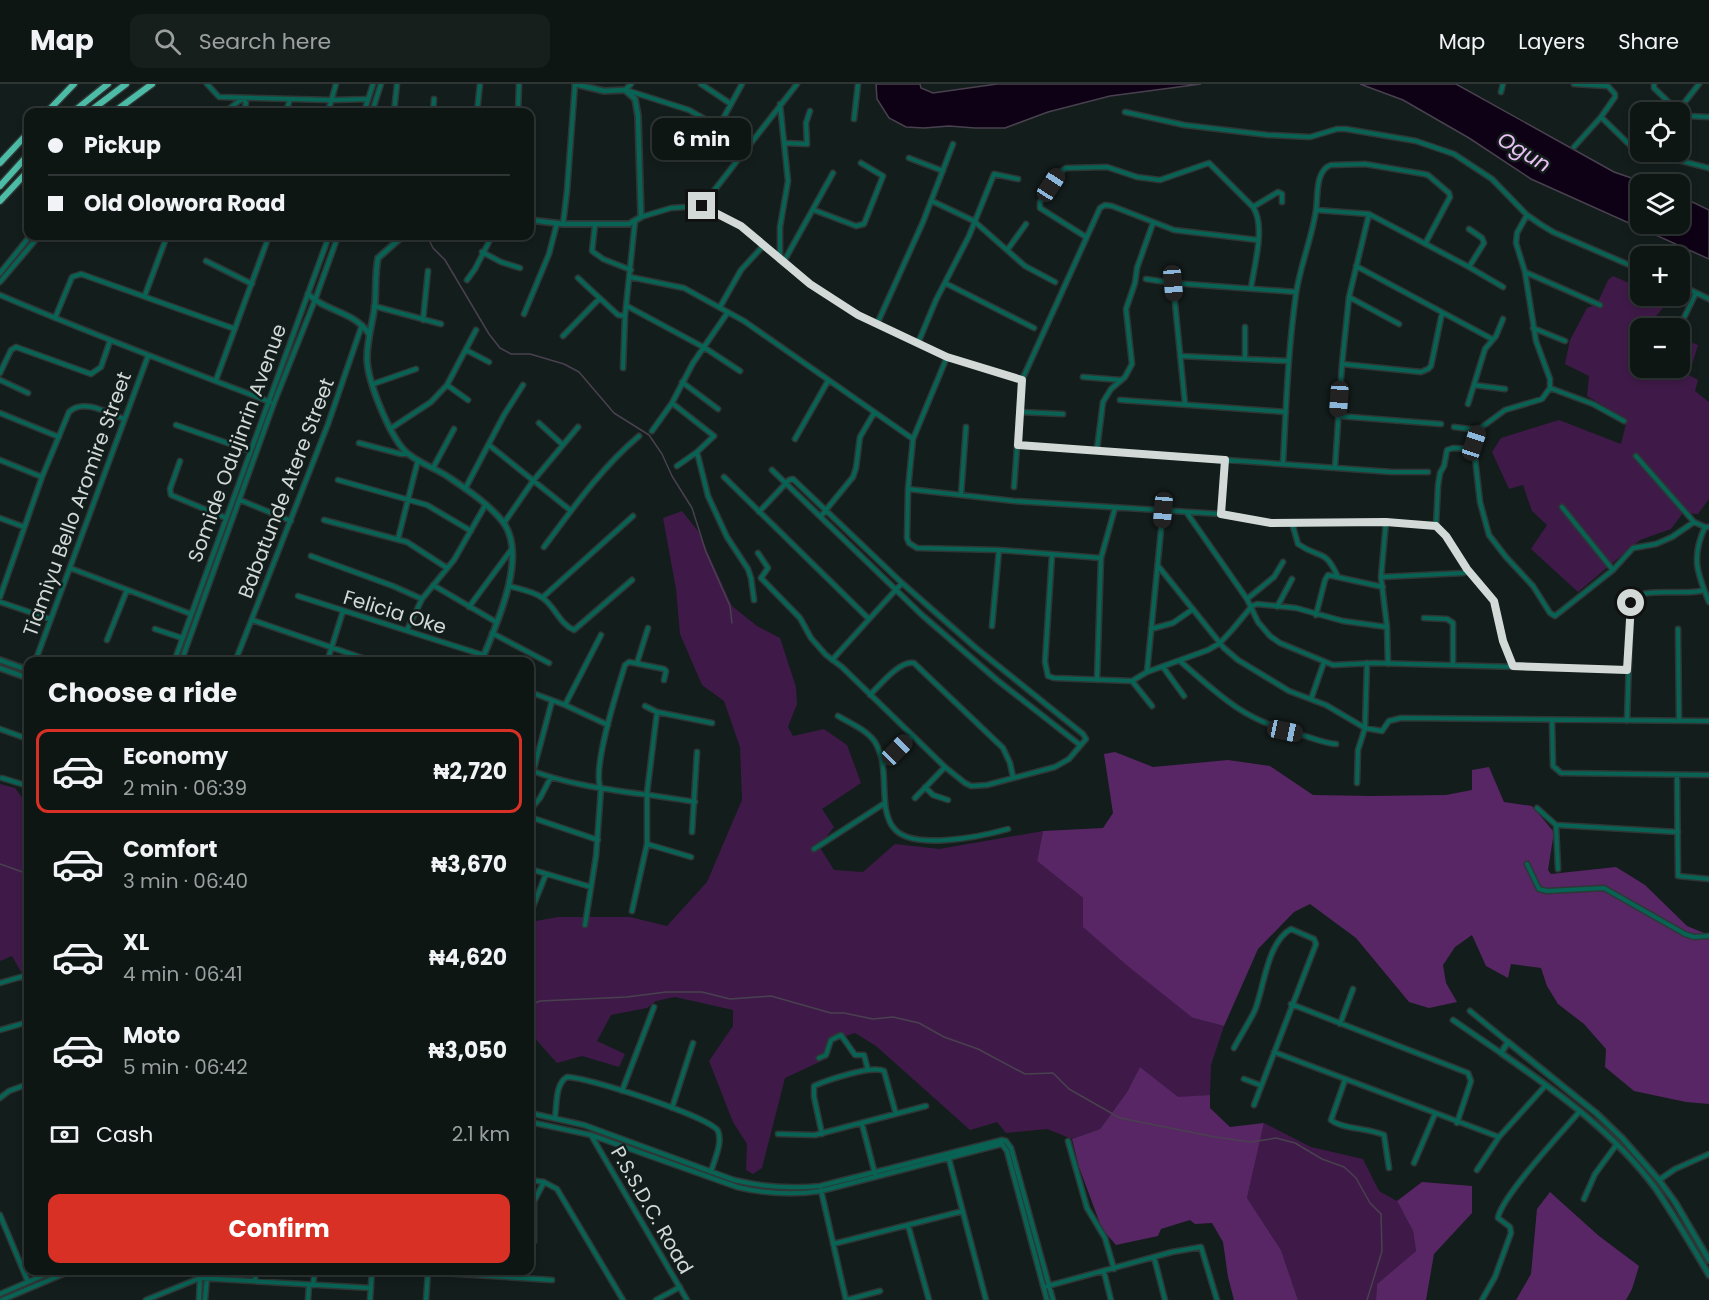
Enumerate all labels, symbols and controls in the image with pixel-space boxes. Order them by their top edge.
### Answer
search box [130,14,550,68]
text: Map [30,21,94,60]
icon: search [151,25,184,58]
text: Search here [199,26,331,57]
text: Map [1439,27,1485,56]
text: Layers [1518,27,1585,56]
text: Share [1618,27,1679,56]
map controls [1630,102,1690,378]
button: locate [1630,102,1690,162]
callout: 6 min [652,119,752,161]
water label: Ogun [1492,124,1556,179]
text: 6 min [673,125,730,153]
text: Pickup [84,130,161,161]
car [1034,165,1068,205]
button: layers [1630,174,1690,234]
text: Old Olowora Road [84,188,286,219]
route end [688,192,715,219]
button: + [1630,246,1690,306]
car [1162,264,1184,302]
button: − [1630,318,1690,378]
street label: Somide Odujinrin Avenue [181,320,293,566]
street label: Tiamiyu Bello Aromire Street [16,368,138,640]
street label: Babatunde Atere Street [231,374,341,602]
car [1329,380,1349,418]
car [1460,423,1488,463]
car [1152,491,1174,529]
street label: Felicia Oke [340,583,450,641]
route start [1617,589,1644,616]
text: Choose a ride [48,674,237,711]
car [1266,718,1304,744]
car [878,731,916,769]
text: Economy [123,741,228,772]
icon: car [51,744,105,798]
text: ₦2,720 [434,756,507,787]
text: 2 min · 06:39 [123,774,247,802]
text: Comfort [123,834,217,865]
icon: car [51,837,105,891]
text: ₦3,670 [431,849,507,880]
text: 3 min · 06:40 [123,867,248,895]
text: XL [123,927,149,958]
icon: car [51,930,105,984]
text: ₦4,620 [429,942,507,973]
text: 4 min · 06:41 [123,960,243,988]
text: Moto [123,1020,180,1051]
icon: car [51,1023,105,1077]
text: ₦3,050 [429,1035,507,1066]
text: 5 min · 06:42 [123,1053,248,1081]
icon: cash [48,1118,81,1151]
text: Cash [96,1119,153,1150]
text: 2.1 km [452,1120,510,1148]
street label: P.S.S.D.C. Road [604,1141,700,1279]
button: Confirm [48,1194,510,1263]

